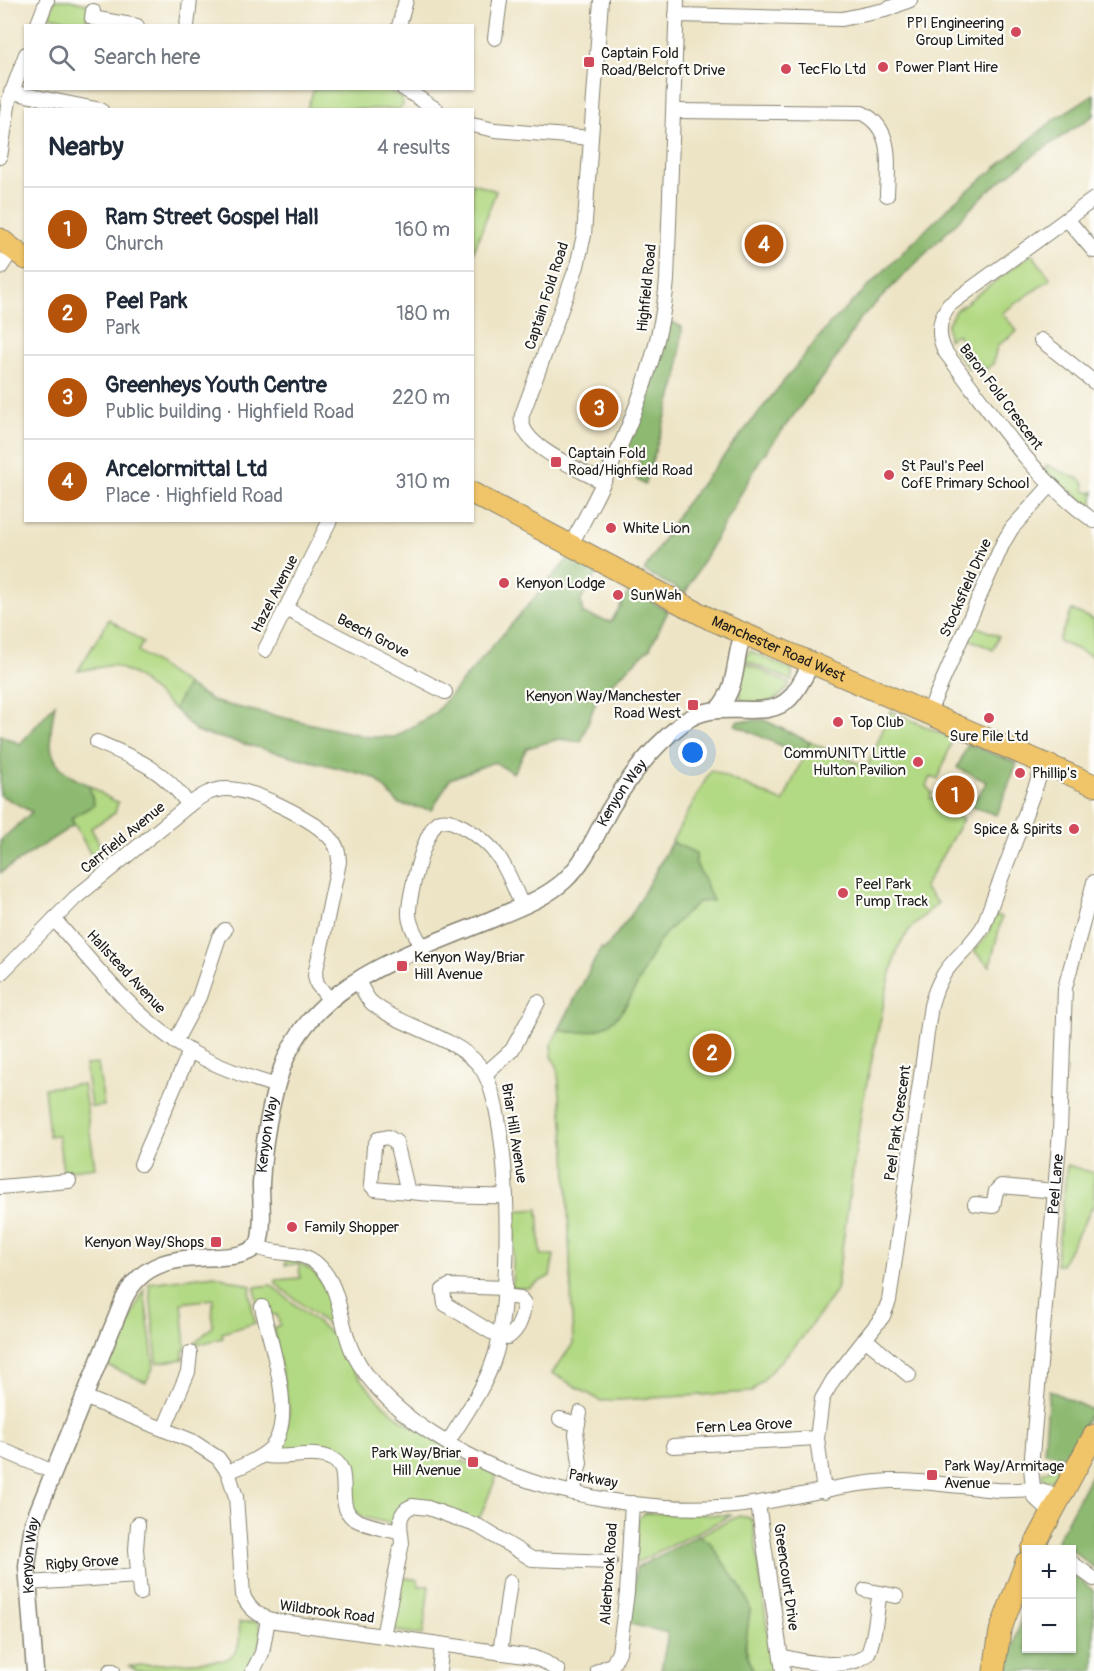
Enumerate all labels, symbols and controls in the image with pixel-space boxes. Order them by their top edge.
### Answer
place label: PPI Engineering Group Limited [906,14,1004,50]
search box [24,24,474,90]
marker: PPI Engineering Group Limited [1009,25,1023,39]
icon: search [45,41,78,74]
text: Search here [93,43,200,71]
place label: Captain Fold Road/Belcroft Drive [601,44,726,80]
marker: Captain Fold Road/Belcroft Drive [582,55,596,69]
place label: Power Plant Hire [895,58,999,77]
place label: TecFlo Ltd [798,60,866,79]
marker: Power Plant Hire [876,60,890,74]
marker: TecFlo Ltd [779,62,793,76]
text: Nearby [48,131,124,163]
text: 4 results [377,135,450,160]
text: Ram Street Gospel Hall [105,203,319,231]
text: 1 [64,217,71,242]
text: 160 m [395,217,450,242]
pin: 4 [744,222,783,266]
text: Church [105,231,163,256]
street label: Captain Fold Road [521,240,573,352]
street label: Highfield Road [633,243,661,333]
text: Peel Park [105,287,187,315]
text: 2 [62,301,73,326]
text: 180 m [396,301,450,326]
text: Park [105,315,140,340]
street label: Baron Fold Crescent [955,340,1048,455]
text: Greenheys Youth Centre [105,371,327,399]
text: 3 [62,385,73,410]
text: 220 m [392,385,450,410]
pin: 3 [580,386,618,430]
text: Public building · Highfield Road [105,399,354,424]
place label: Captain Fold Road/Highfield Road [568,444,693,480]
text: Arcelormittal Ltd [105,455,268,483]
marker: Captain Fold Road/Highfield Road [549,455,563,469]
place label: St Paul's Peel CofE Primary School [901,457,1030,493]
marker: St Paul's Peel CofE Primary School [882,468,896,482]
text: 4 [62,469,73,494]
text: 310 m [395,469,450,494]
text: Place · Highfield Road [105,483,283,508]
place label: White Lion [623,519,690,538]
marker: White Lion [604,521,618,535]
street label: Stocksfield Drive [936,535,996,640]
street label: Hazel Avenue [247,551,303,636]
place label: Kenyon Lodge [516,574,606,593]
marker: Kenyon Lodge [497,576,511,590]
place label: SunWah [630,586,682,605]
marker: SunWah [611,588,625,602]
street label: Beech Grove [334,610,413,663]
street label: Manchester Road West [709,611,849,686]
place label: Kenyon Way/Manchester Road West [526,687,682,723]
marker: Kenyon Way/Manchester Road West [686,698,700,712]
marker: Sure Pile Ltd [982,711,996,725]
place label: Top Club [850,713,904,732]
marker: Top Club [831,715,845,729]
place label: Sure Pile Ltd [949,727,1029,746]
your location [678,738,707,767]
place label: CommUNITY Little Hulton Pavilion [784,744,907,780]
street label: Kenyon Way [593,755,651,830]
marker: CommUNITY Little Hulton Pavilion [911,755,925,769]
place label: Phillip's [1032,764,1077,783]
marker: Phillip's [1013,766,1027,780]
pin: 1 [936,772,974,818]
street label: Carrfield Avenue [77,798,170,878]
place label: Spice & Spirits [973,820,1062,839]
marker: Spice & Spirits [1067,822,1081,836]
place label: Peel Park Pump Track [855,875,929,911]
marker: Peel Park Pump Track [836,886,850,900]
street label: Hallstead Avenue [82,926,170,1018]
place label: Kenyon Way/Briar Hill Avenue [414,948,525,984]
marker: Kenyon Way/Briar Hill Avenue [395,959,409,973]
pin: 2 [692,1030,732,1076]
street label: Peel Park Crescent [880,1063,916,1182]
street label: Briar Hill Avenue [497,1082,531,1185]
street label: Kenyon Way [252,1094,283,1174]
street label: Peel Lane [1043,1152,1068,1215]
place label: Family Shopper [304,1218,400,1237]
marker: Family Shopper [285,1220,299,1234]
place label: Kenyon Way/Shops [84,1233,204,1252]
marker: Kenyon Way/Shops [209,1235,223,1249]
street label: Fern Lea Grove [695,1414,793,1438]
place label: Park Way/Briar Hill Avenue [371,1444,462,1480]
marker: Park Way/Briar Hill Avenue [466,1455,480,1469]
place label: Park Way/Armitage Avenue [944,1457,1065,1493]
street label: Parkway [567,1465,620,1493]
marker: Park Way/Armitage Avenue [925,1468,939,1482]
street label: Kenyon Way [17,1514,44,1594]
street label: Alderbrook Road [596,1522,622,1626]
street label: Greencourt Drive [769,1522,803,1632]
map controls [1022,1545,1076,1653]
button: + [1022,1545,1076,1599]
street label: Rigby Grove [45,1551,120,1575]
street label: Wildbrook Road [278,1596,376,1628]
button: − [1022,1599,1076,1653]

